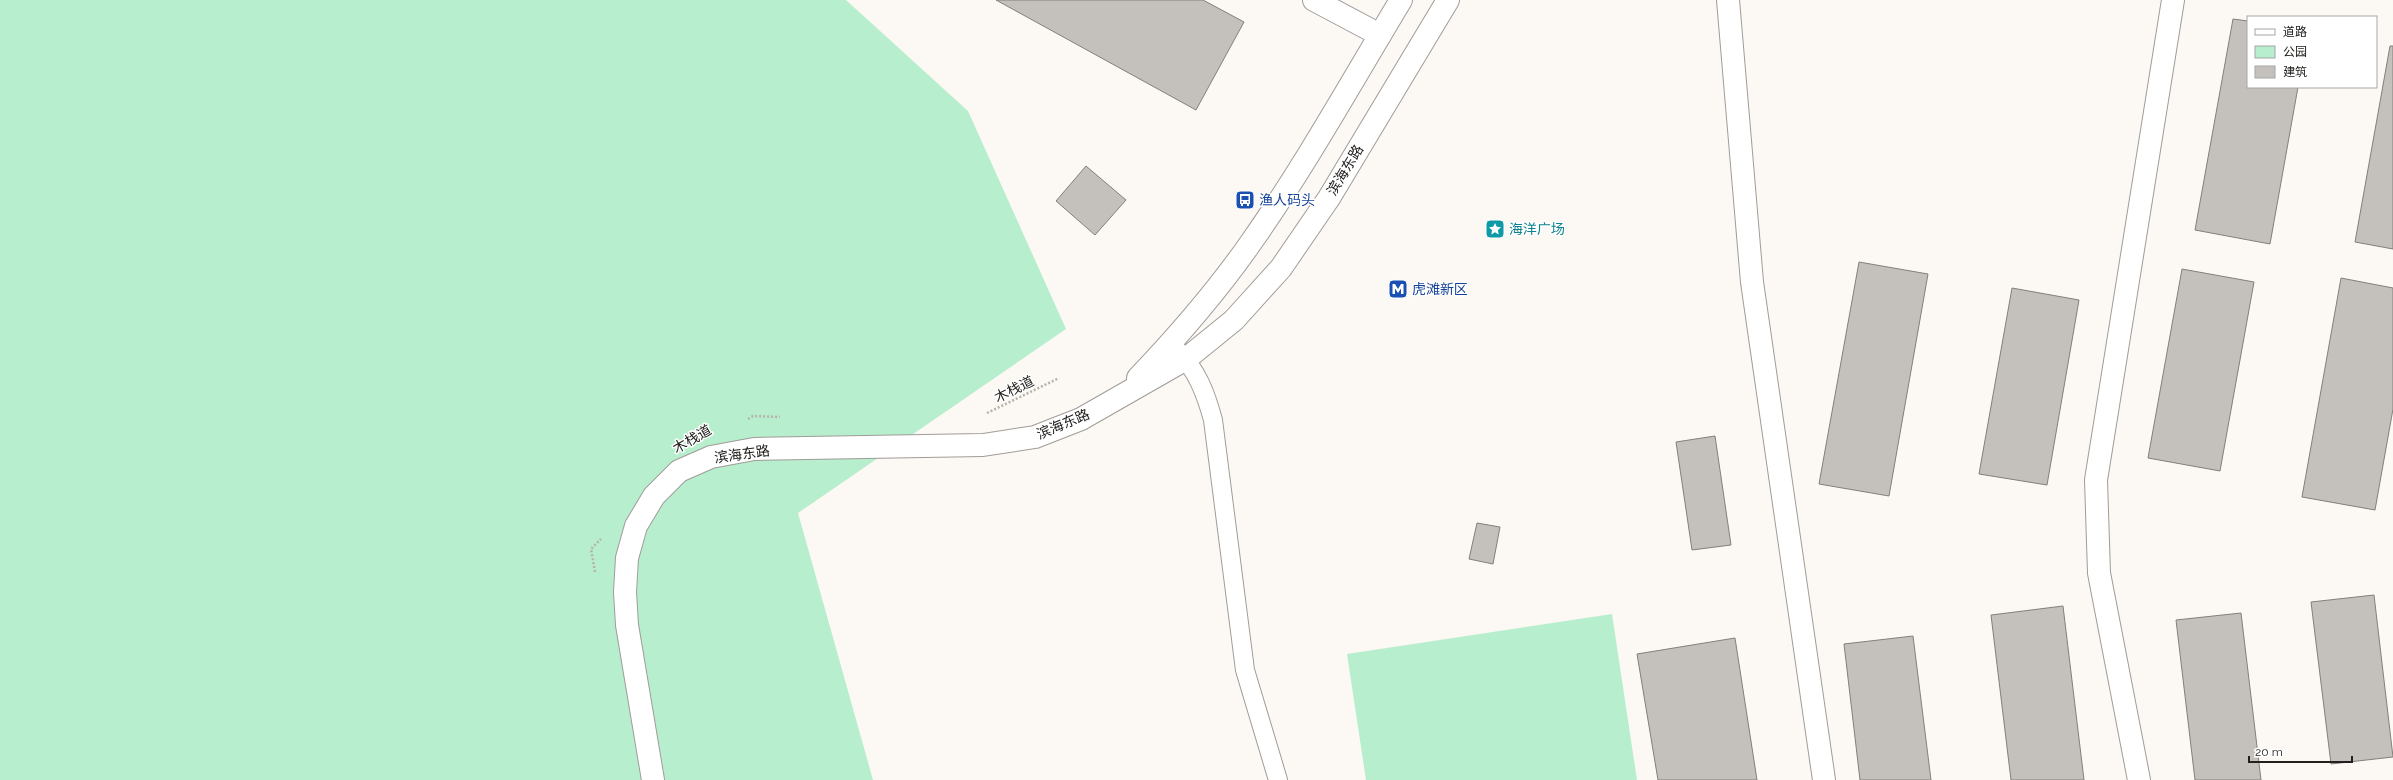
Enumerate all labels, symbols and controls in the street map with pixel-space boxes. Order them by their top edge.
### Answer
legend [2247,16,2377,88]
text: 道路 [2283,25,2307,39]
text: 公园 [2283,45,2307,59]
text: 建筑 [2283,65,2307,79]
street label: 滨海东路 [1324,142,1366,198]
bus stop icon: 渔人码头 [1234,189,1256,211]
place label: 渔人码头 [1259,192,1315,208]
place icon: 海洋广场 [1484,218,1506,240]
place label: 海洋广场 [1509,221,1565,237]
metro station icon: 虎滩新区 [1387,278,1409,300]
place label: 虎滩新区 [1412,281,1468,297]
street label: 木栈道 [992,373,1036,405]
street label: 滨海东路 [1034,406,1092,442]
street label: 木栈道 [670,422,714,456]
street label: 滨海东路 [713,442,771,466]
scale bar [2249,738,2352,764]
text: 20 m [2255,745,2283,759]

